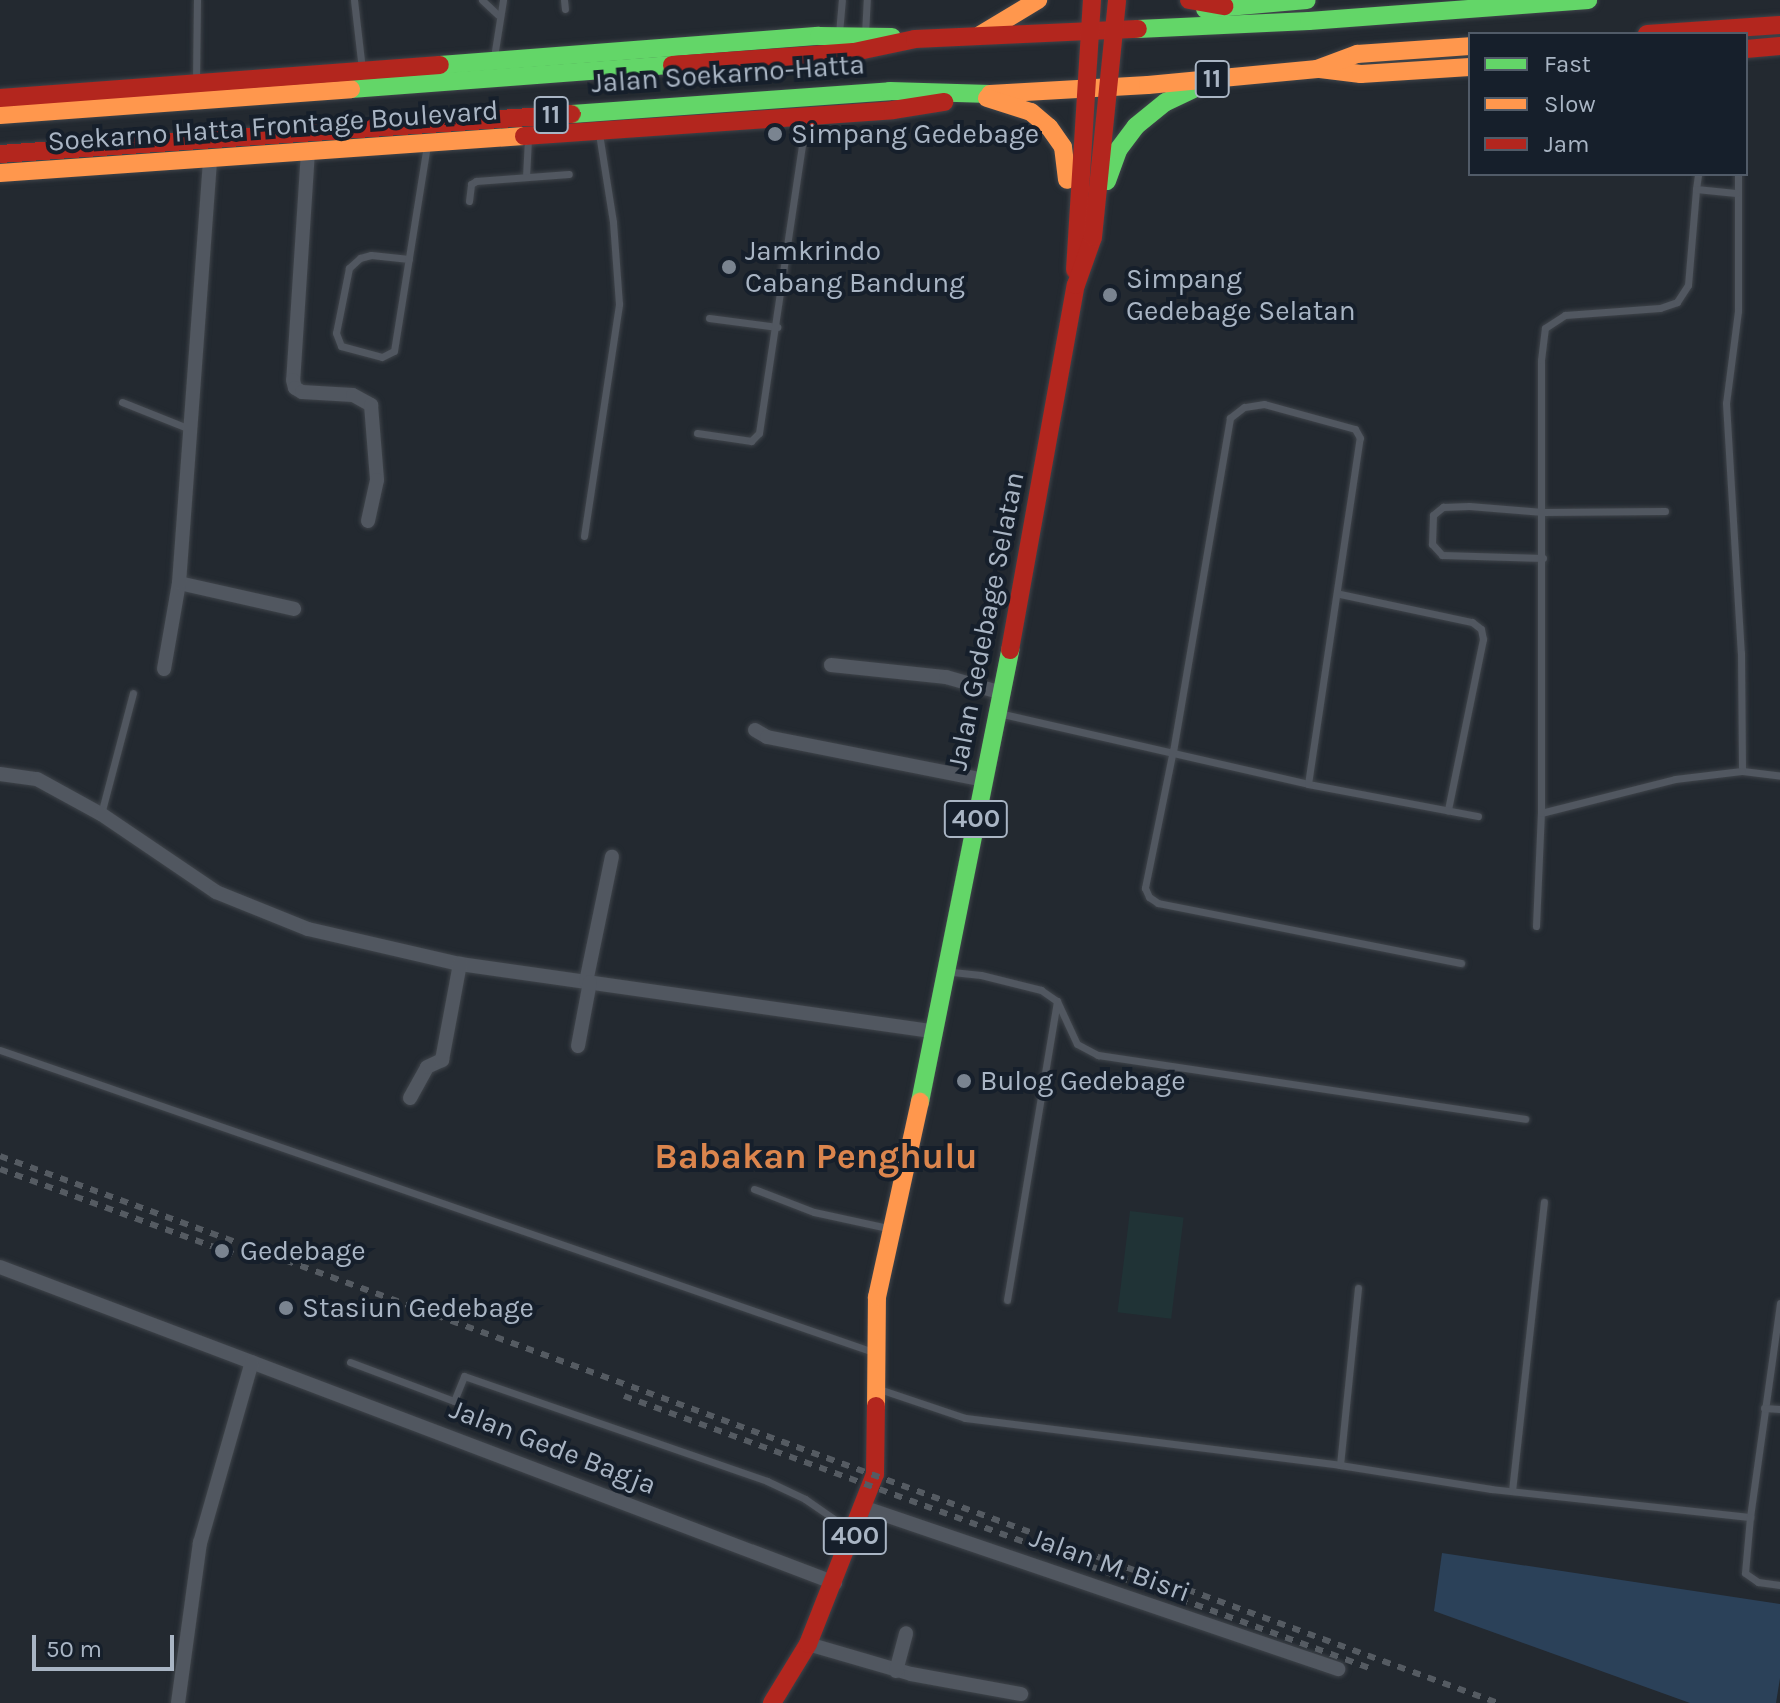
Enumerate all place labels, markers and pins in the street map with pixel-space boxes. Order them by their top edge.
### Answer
place label: Simpang Gedebage [791,117,1039,151]
marker: Simpang Gedebage [766,125,784,143]
place label: Jamkrindo Cabang Bandung [745,234,965,300]
marker: Jamkrindo Cabang Bandung [720,258,738,276]
place label: Simpang Gedebage Selatan [1126,262,1356,328]
marker: Simpang Gedebage Selatan [1101,286,1119,304]
place label: Bulog Gedebage [980,1064,1186,1098]
marker: Bulog Gedebage [955,1072,973,1090]
place label: Gedebage [240,1234,366,1268]
marker: Gedebage [211,1240,233,1262]
place label: Stasiun Gedebage [302,1291,534,1325]
marker: Stasiun Gedebage [277,1299,295,1317]

